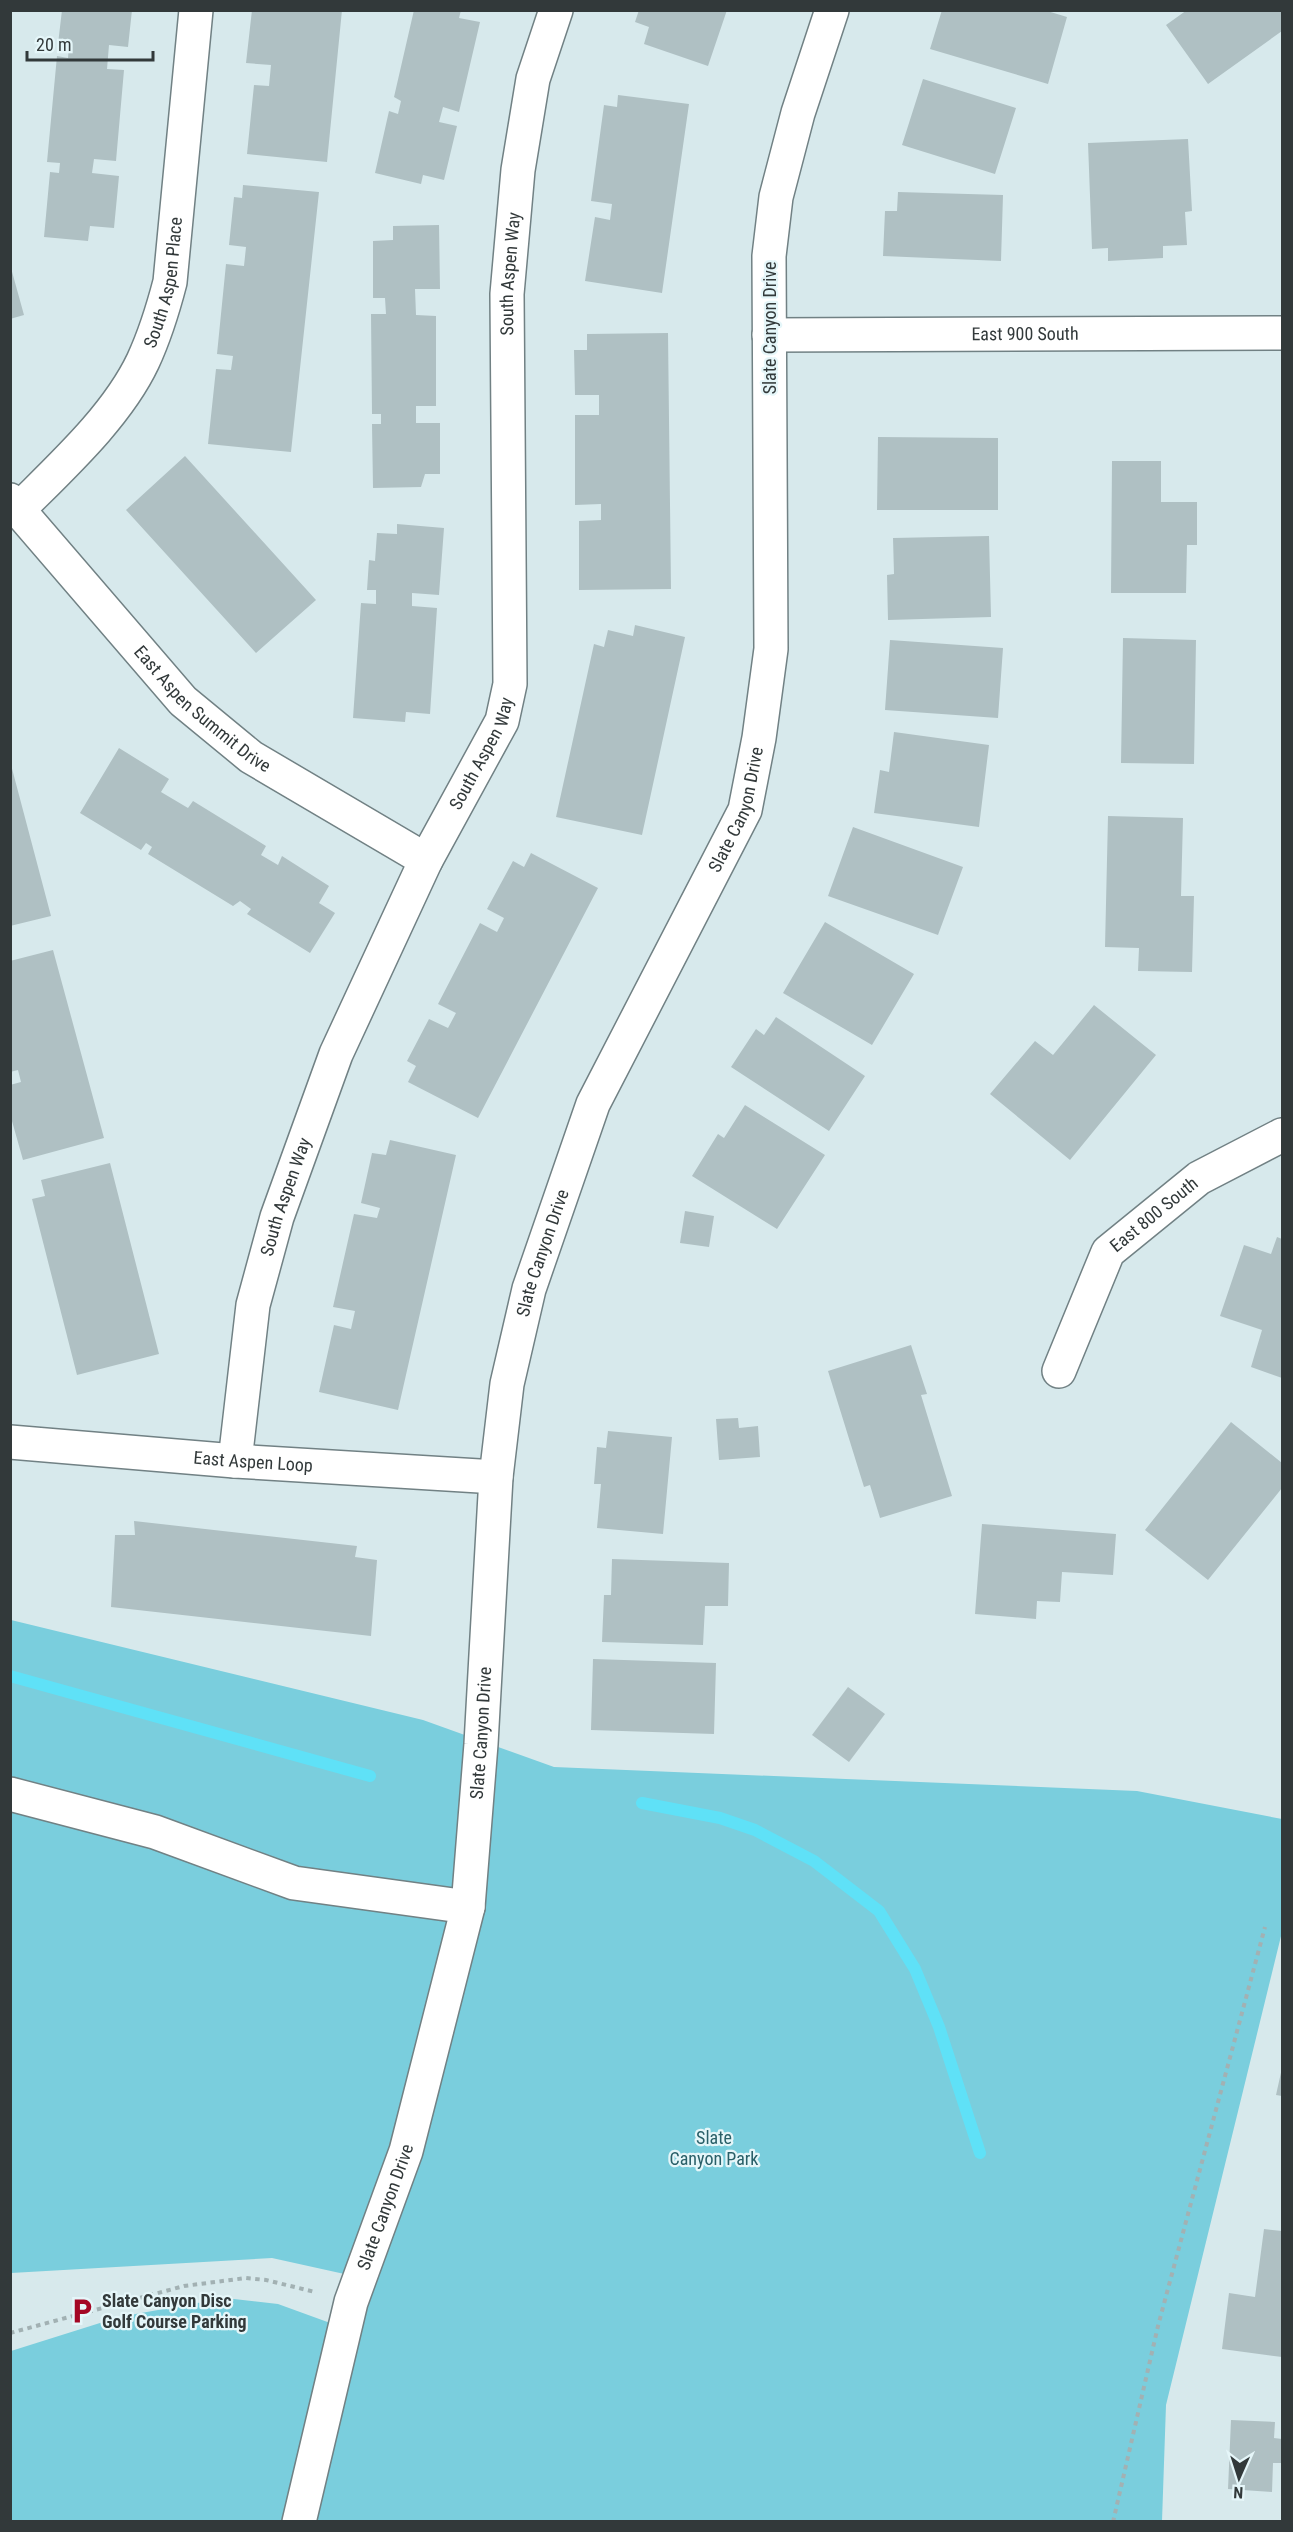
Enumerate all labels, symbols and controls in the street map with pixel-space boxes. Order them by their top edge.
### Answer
scale bar [27,24,153,62]
text: 20 m [36,34,71,55]
street label: South Aspen Way [496,211,524,336]
street label: South Aspen Place [139,216,186,351]
street label: Slate Canyon Drive [759,262,780,394]
street label: East 900 South [971,323,1079,344]
street label: East Aspen Summit Drive [130,641,275,776]
street label: South Aspen Way [445,695,517,813]
street label: Slate Canyon Drive [704,745,767,876]
street label: South Aspen Way [256,1134,315,1258]
street label: East 800 South [1105,1172,1202,1256]
street label: Slate Canyon Drive [512,1186,573,1319]
street label: East Aspen Loop [193,1447,314,1476]
street label: Slate Canyon Drive [466,1666,495,1800]
park label: Slate Canyon Park [670,2127,758,2169]
street label: Slate Canyon Drive [352,2142,417,2273]
place label: Slate Canyon Disc Golf Course Parking [102,2290,247,2332]
parking icon: Slate Canyon Disc Golf Course Parking [67,2296,97,2326]
north arrow [1209,2448,1269,2508]
text: N [1233,2483,1244,2502]

